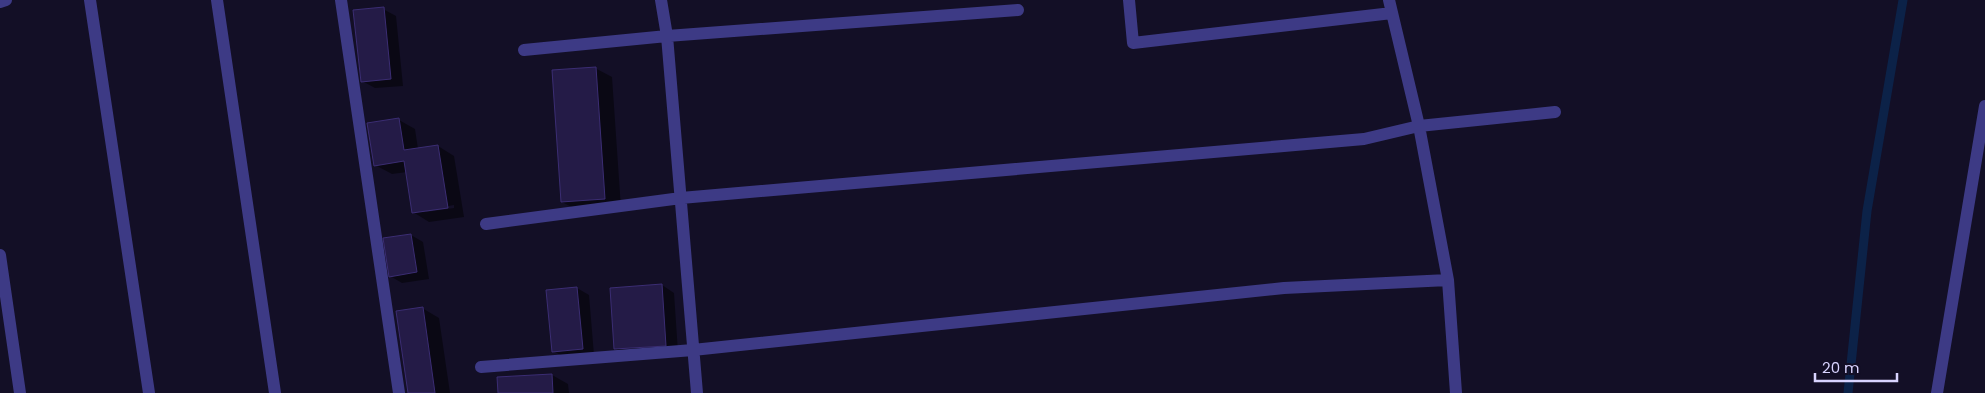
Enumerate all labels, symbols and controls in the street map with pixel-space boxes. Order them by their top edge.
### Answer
scale bar [1815,350,1898,382]
text: 20 m [1822,357,1860,378]

